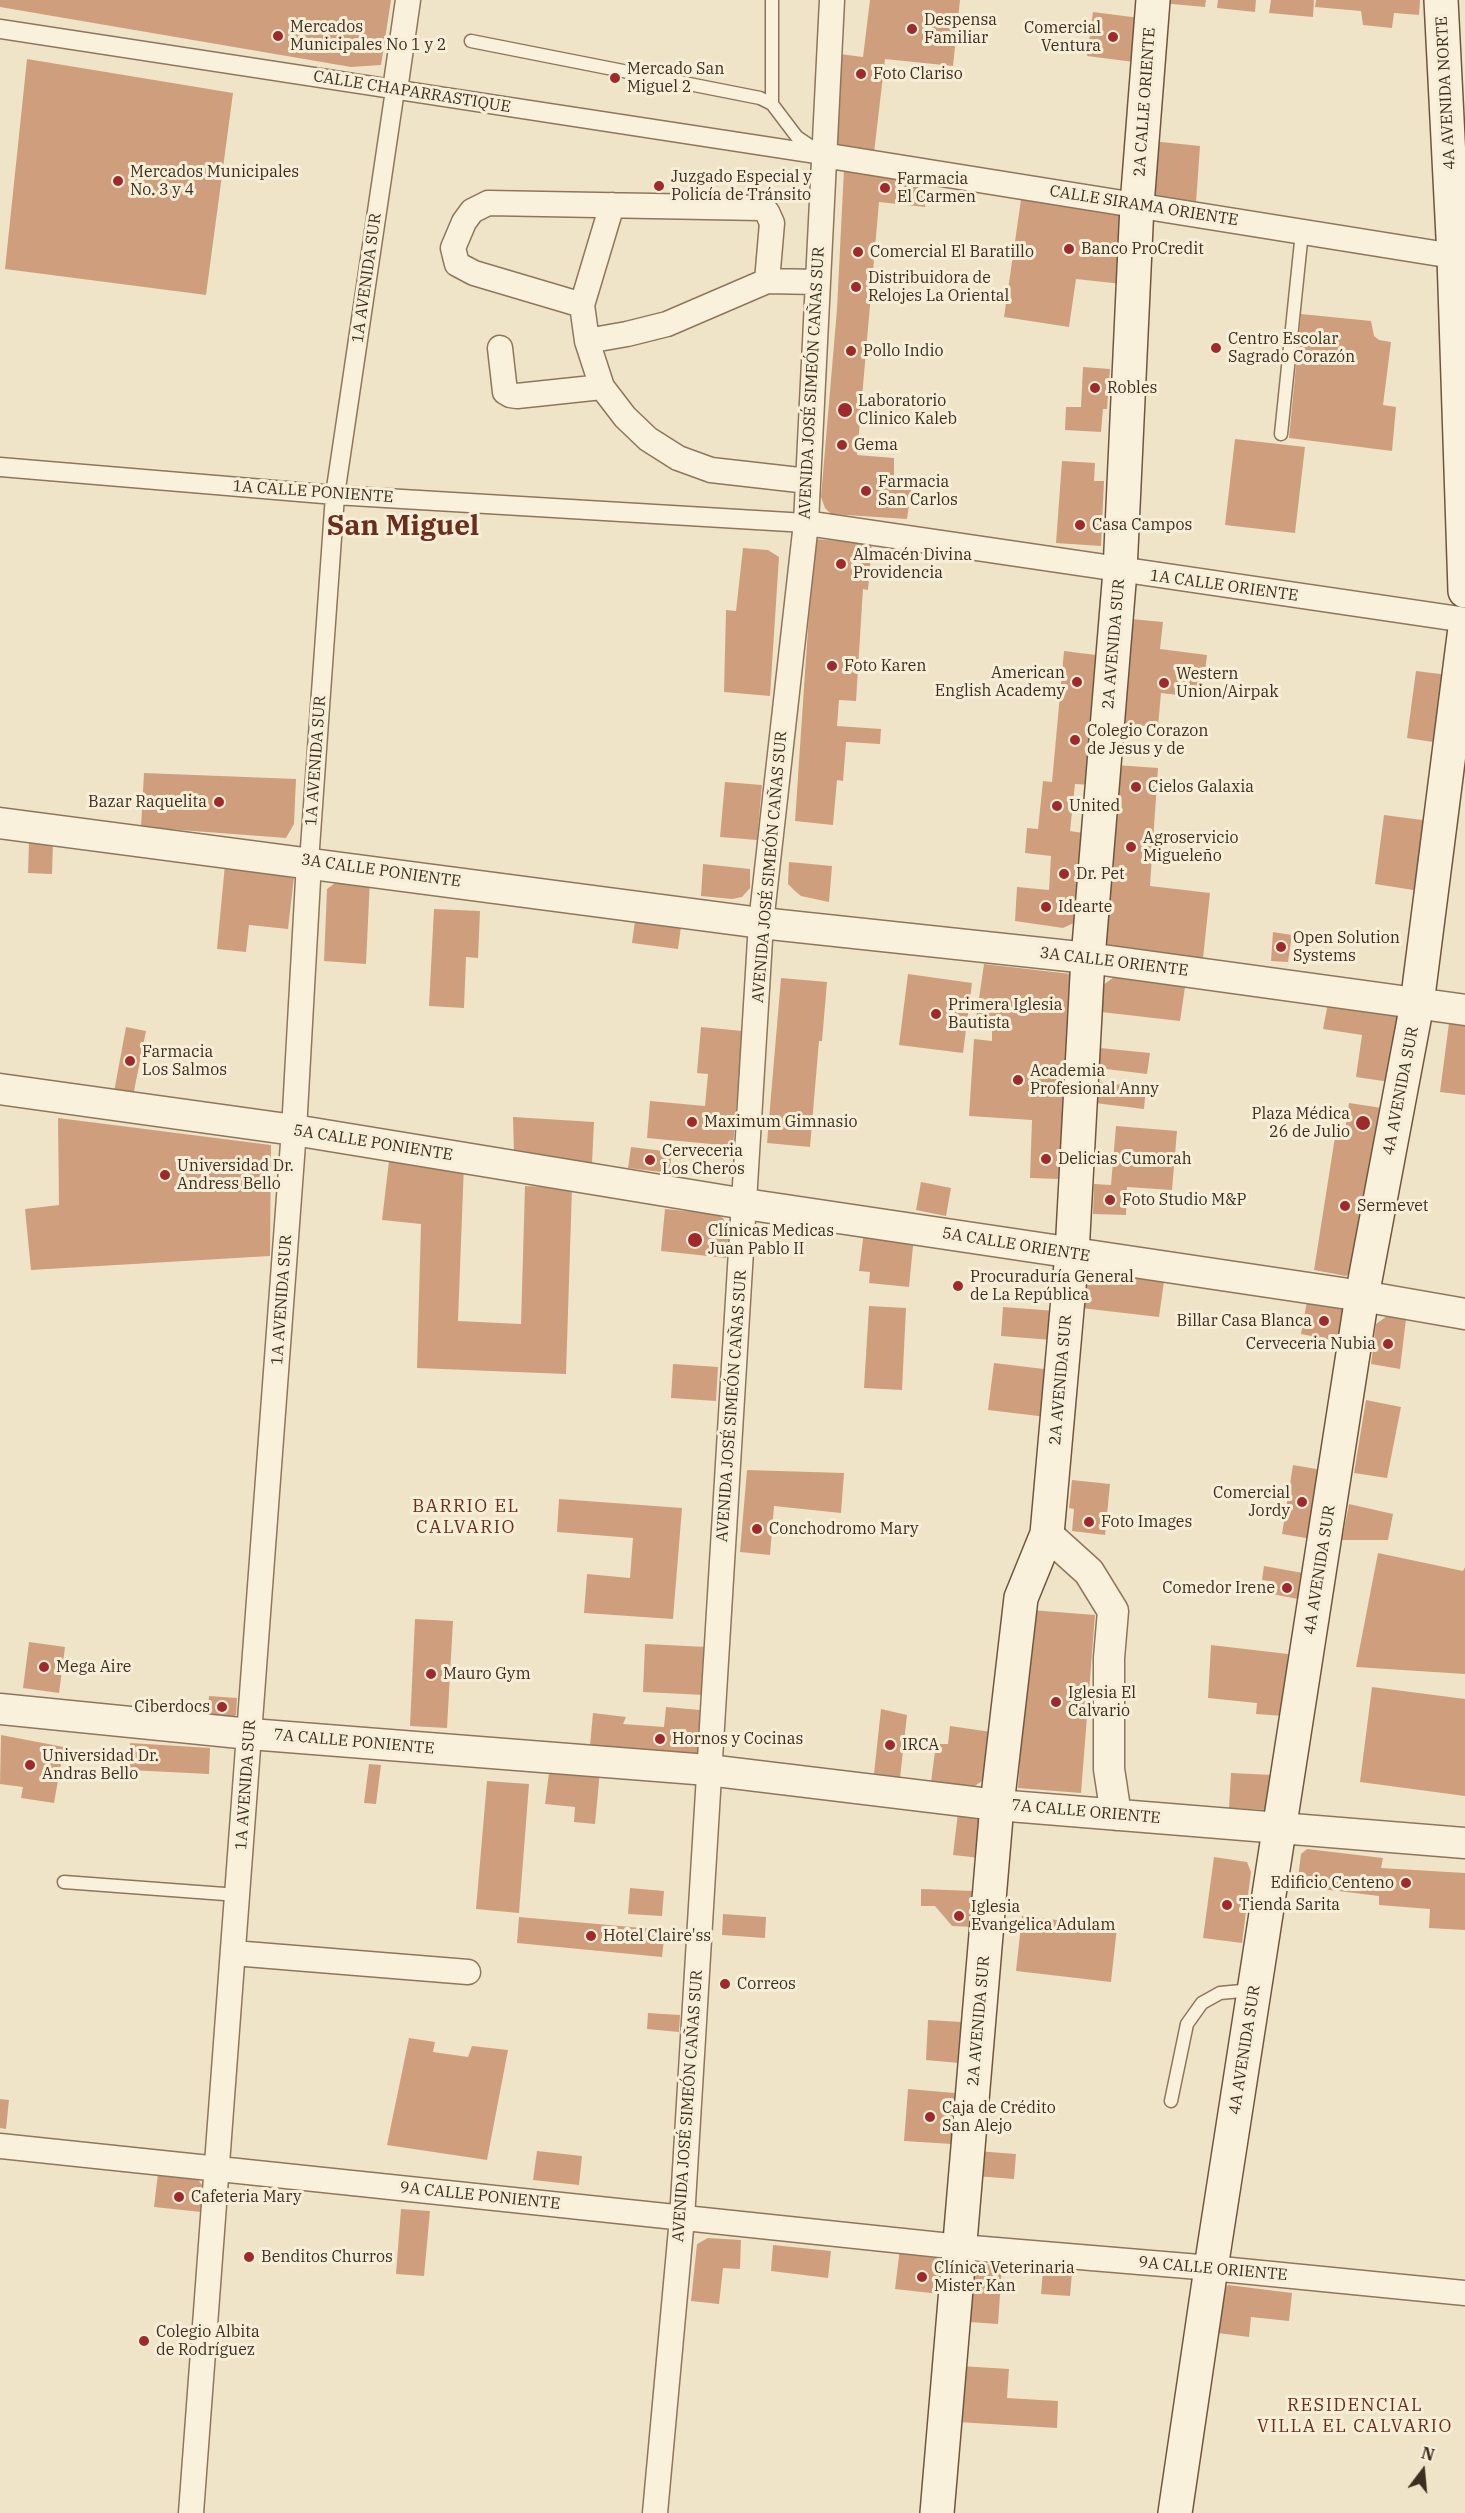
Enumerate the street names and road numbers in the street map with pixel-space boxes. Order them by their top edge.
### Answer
street label: 4A AVENIDA NORTE [1432,16,1460,170]
street label: 2A CALLE ORIENTE [1130,27,1160,177]
street label: CALLE CHAPARRASTIQUE [312,67,512,117]
street label: CALLE SIRAMA ORIENTE [1048,182,1240,230]
street label: 1A AVENIDA SUR [348,212,386,344]
street label: AVENIDA JOSÉ SIMEÓN CAÑAS SUR [795,246,829,520]
street label: 1A CALLE PONIENTE [232,477,394,507]
street label: 1A CALLE ORIENTE [1149,566,1299,606]
street label: 2A AVENIDA SUR [1099,578,1129,710]
street label: 1A AVENIDA SUR [302,695,330,827]
street label: AVENIDA JOSÉ SIMEÓN CAÑAS SUR [749,730,791,1004]
street label: 3A CALLE PONIENTE [300,850,462,892]
street label: 3A CALLE ORIENTE [1039,943,1189,981]
street label: 4A AVENIDA SUR [1379,1025,1423,1157]
street label: 5A CALLE PONIENTE [292,1121,454,1165]
street label: 5A CALLE ORIENTE [941,1224,1091,1266]
street label: 1A AVENIDA SUR [268,1234,296,1366]
street label: AVENIDA JOSÉ SIMEÓN CAÑAS SUR [713,1269,751,1543]
street label: 2A AVENIDA SUR [1046,1314,1076,1446]
street label: 4A AVENIDA SUR [1300,1504,1340,1636]
street label: 1A AVENIDA SUR [232,1719,260,1851]
street label: 7A CALLE PONIENTE [273,1725,435,1759]
street label: 7A CALLE ORIENTE [1011,1796,1161,1828]
street label: 2A AVENIDA SUR [964,1955,994,2087]
street label: AVENIDA JOSÉ SIMEÓN CAÑAS SUR [669,1969,707,2243]
street label: 4A AVENIDA SUR [1225,1984,1265,2116]
street label: 9A CALLE PONIENTE [399,2178,561,2214]
street label: 9A CALLE ORIENTE [1138,2253,1288,2285]

